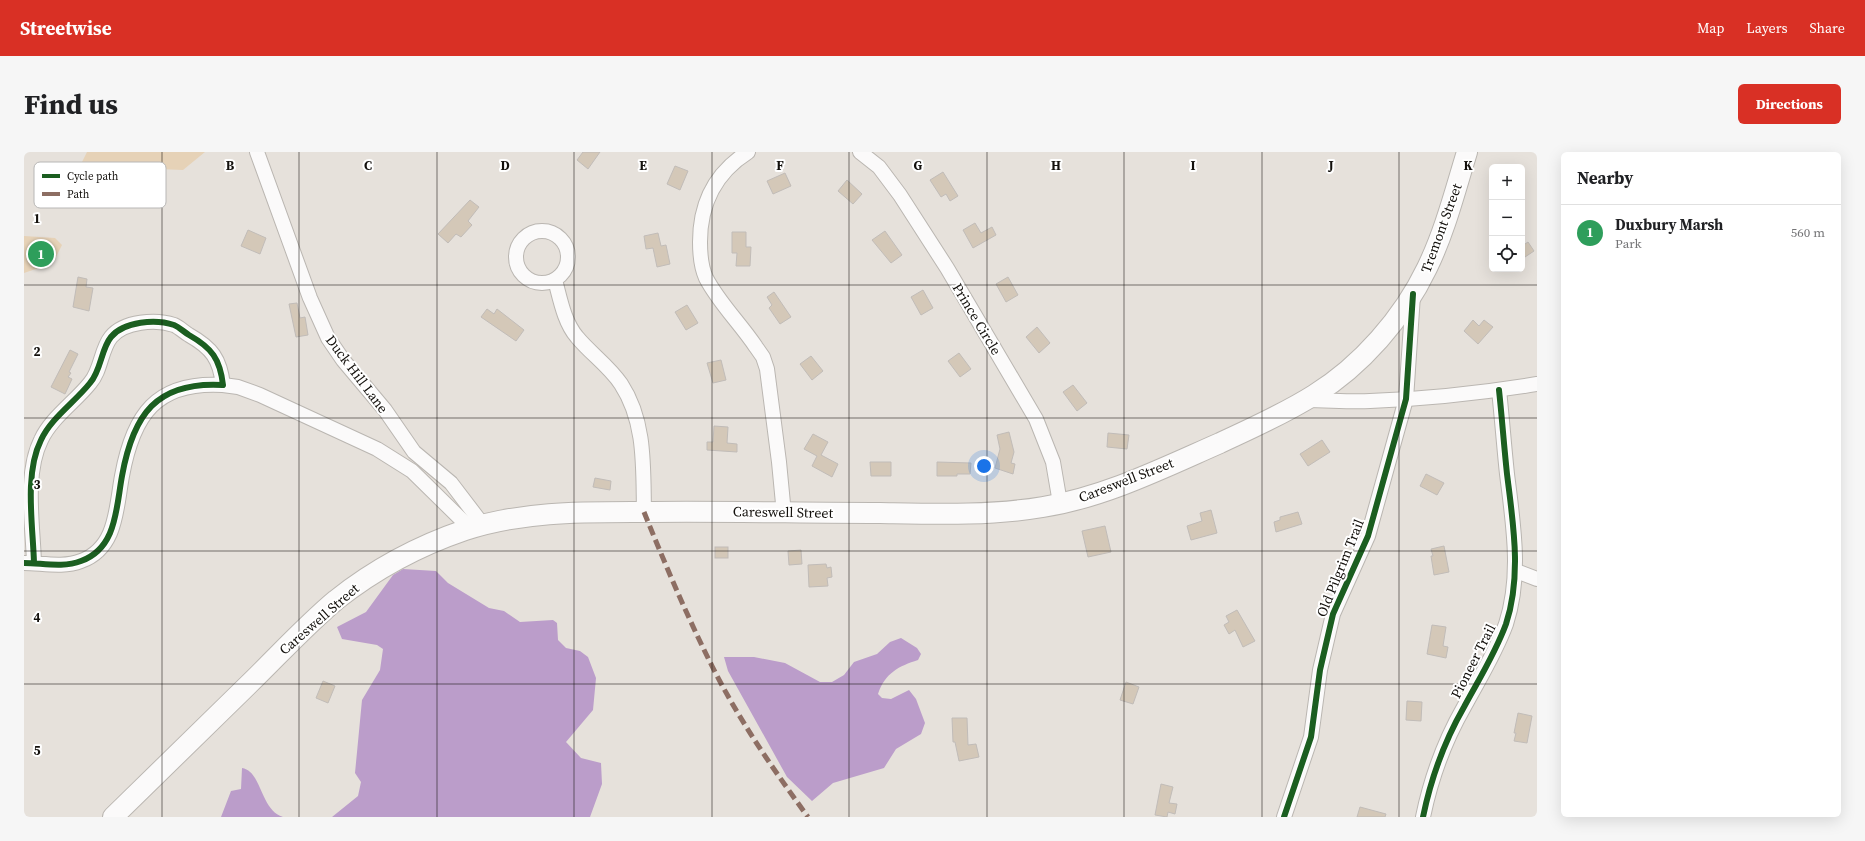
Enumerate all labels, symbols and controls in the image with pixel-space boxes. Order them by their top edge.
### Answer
text: Streetwise [20,15,112,41]
text: Map [1697,18,1724,38]
text: Layers [1746,18,1788,38]
text: Share [1810,18,1845,38]
button: Directions [1738,84,1841,124]
text: Find us [24,85,118,123]
text: B [226,157,235,174]
text: C [364,157,372,174]
text: D [500,157,510,174]
text: E [639,157,647,174]
text: F [776,157,784,174]
text: G [914,157,923,174]
text: H [1051,157,1061,174]
text: I [1190,157,1196,174]
text: J [1327,157,1334,174]
text: K [1463,157,1473,174]
legend [34,162,166,208]
map controls [1489,164,1525,272]
button: + [1489,164,1525,200]
text: Nearby [1577,166,1633,190]
text: Cycle path [67,169,119,184]
street label: Tremont Street [1416,180,1467,275]
text: Path [67,187,90,202]
button: − [1489,200,1525,236]
text: 1 [33,210,41,227]
text: Duxbury Marsh [1615,214,1723,235]
text: 1 [1586,224,1594,241]
text: 560 m [1791,224,1825,241]
text: Park [1615,235,1642,252]
button: locate [1489,236,1525,272]
pin: 1 [28,239,54,269]
street label: Prince Circle [948,279,1006,359]
street label: Duck Hill Lane [321,331,393,417]
text: 2 [33,343,41,360]
street label: Careswell Street [1076,453,1177,507]
your location [974,456,994,476]
text: 3 [33,476,41,493]
street label: Careswell Street [733,501,834,523]
street label: Old Pilgrim Trail [1311,516,1369,620]
street label: Careswell Street [275,578,364,659]
text: 4 [33,609,41,626]
street label: Pioneer Trail [1446,620,1500,702]
text: 5 [33,742,41,759]

